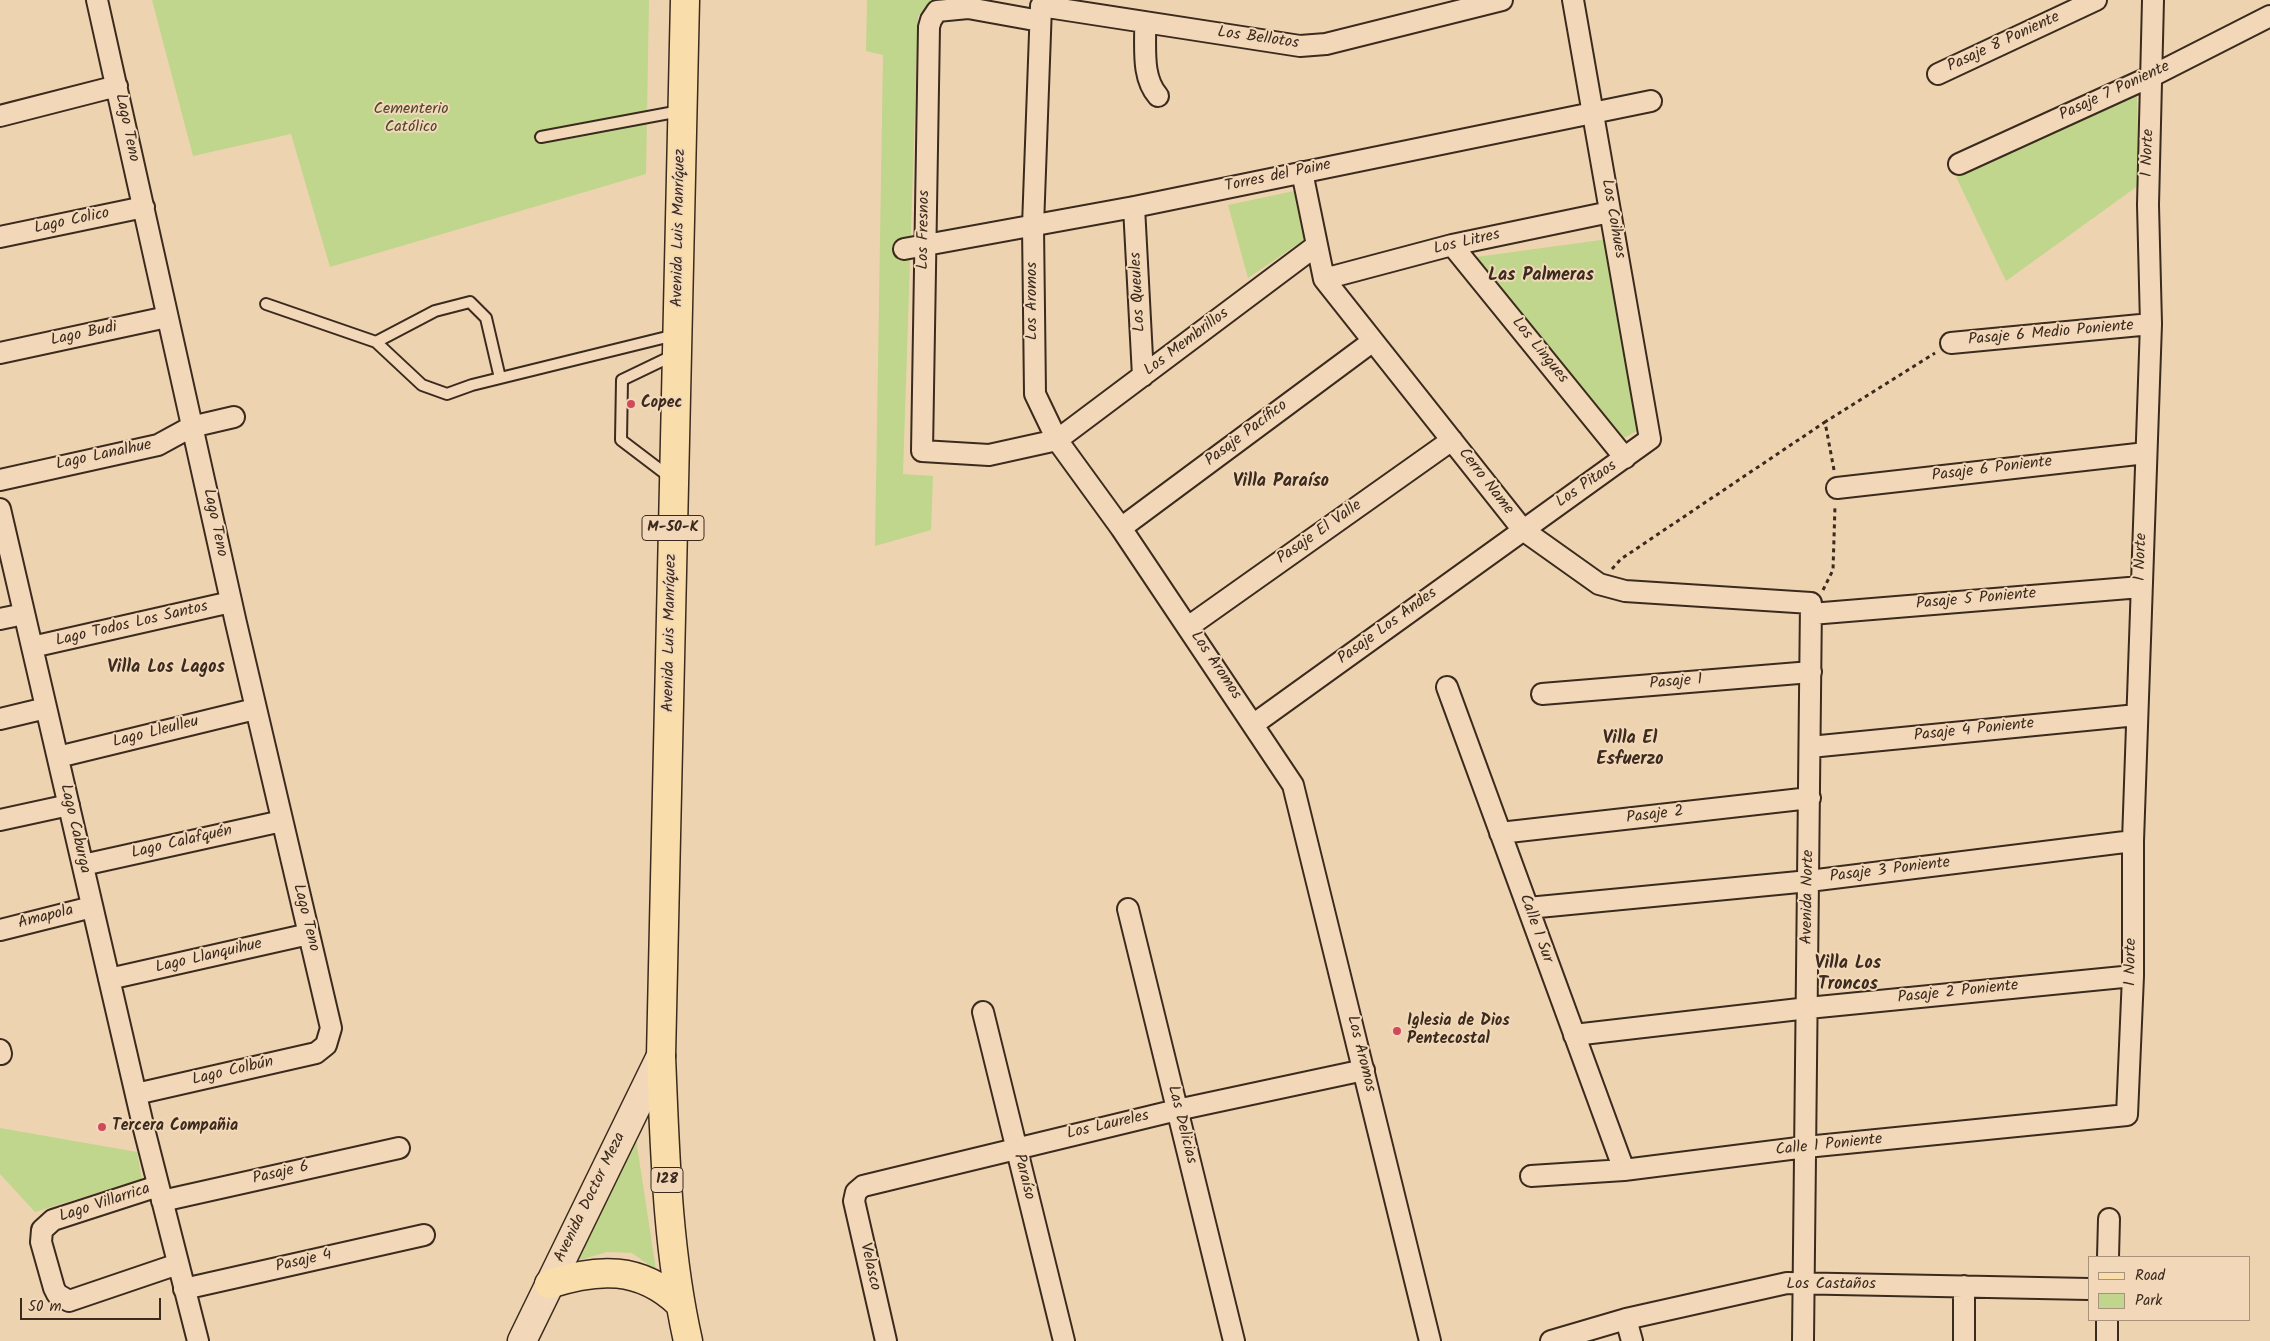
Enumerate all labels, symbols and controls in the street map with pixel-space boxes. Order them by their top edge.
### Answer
street label: Pasaje 8 Poniente [1945,9,2063,77]
street label: Los Bellotos [1216,24,1300,54]
street label: Pasaje 7 Poniente [2057,58,2173,126]
street label: Lago Teno [109,92,143,164]
park label: Cementerio Católico [374,100,448,138]
street label: 1 Norte [2139,129,2159,177]
street label: Avenida Luis Manríquez [669,149,691,307]
street label: Torres del Paine [1223,156,1333,198]
street label: Los Coihues [1596,178,1628,260]
street label: Los Fresnos [915,190,935,270]
street label: Lago Colico [33,205,111,239]
street label: Los Litres [1432,226,1502,260]
street label: Los Queules [1127,252,1151,332]
street label: Los Aromos [1023,262,1043,340]
district label: Las Palmeras [1488,266,1594,288]
street label: Los Membrillos [1141,305,1233,381]
street label: Los Lingues [1506,314,1572,388]
street label: Pasaje 6 Medio Poniente [1967,317,2135,351]
street label: Lago Budi [49,319,119,351]
place label: Copec [641,394,682,414]
street label: Pasaje Pacífico [1202,397,1292,471]
marker: Copec [625,398,637,410]
street label: Lago Lanalhue [54,437,154,475]
street label: Cerro Name [1453,445,1517,519]
street label: Pasaje 6 Poniente [1931,453,2053,487]
street label: Los Pitaos [1553,457,1621,513]
district label: Villa Paraíso [1233,472,1329,494]
street label: Lago Teno [197,487,231,559]
street label: Pasaje El Valle [1274,497,1366,569]
road number: M-50-K [642,516,704,540]
street label: 1 Norte [2132,533,2152,581]
street label: Avenida Luis Manríquez [660,554,682,712]
street label: Pasaje Los Andes [1335,585,1441,669]
street label: Pasaje 5 Poniente [1915,585,2037,615]
street label: Lago Todos Los Santos [54,598,210,652]
street label: Los Aromos [1185,628,1245,704]
district label: Villa Los Lagos [107,658,225,680]
street label: Pasaje 1 [1649,671,1703,695]
street label: Lago Lleulleu [111,713,201,753]
street label: Pasaje 4 Poniente [1913,715,2035,747]
district label: Villa El Esfuerzo [1596,729,1664,772]
street label: Lago Caburga [54,782,94,876]
street label: Pasaje 2 [1625,803,1685,829]
street label: Lago Calafquén [130,822,234,864]
street label: Avenida Norte [1799,849,1819,945]
street label: Pasaje 3 Poniente [1829,854,1951,888]
street label: Lago Teno [287,882,323,954]
street label: Calle 1 Sur [1514,892,1556,966]
street label: Amapola [16,902,76,934]
street label: Lago Llanquihue [154,935,264,979]
street label: 1 Norte [2122,938,2142,986]
district label: Villa Los Troncos [1815,954,1881,996]
street label: Pasaje 2 Poniente [1897,977,2019,1009]
place label: Iglesia de Dios Pentecostal [1407,1012,1510,1050]
street label: Los Aromos [1341,1014,1379,1094]
marker: Iglesia de Dios Pentecostal [1391,1025,1403,1037]
street label: Lago Colbún [190,1053,276,1091]
street label: Las Delicias [1162,1084,1200,1166]
street label: Los Laureles [1065,1107,1151,1145]
place label: Tercera Compañia [112,1117,238,1137]
marker: Tercera Compañia [96,1121,108,1133]
street label: Avenida Doctor Meza [551,1130,631,1266]
street label: Calle 1 Poniente [1775,1131,1883,1161]
street label: Paraíso [1008,1152,1038,1202]
street label: Pasaje 6 [251,1158,311,1190]
road number: 128 [651,1168,683,1192]
street label: Lago Villarrica [57,1180,153,1228]
street label: Velasco [854,1241,884,1293]
street label: Pasaje 4 [274,1246,334,1278]
legend [2088,1256,2250,1321]
text: Road [2135,1264,2165,1288]
street label: Los Castaños [1786,1275,1876,1295]
scale bar [22,1288,164,1320]
text: Park [2135,1289,2162,1313]
text: 50 m [28,1295,62,1319]

